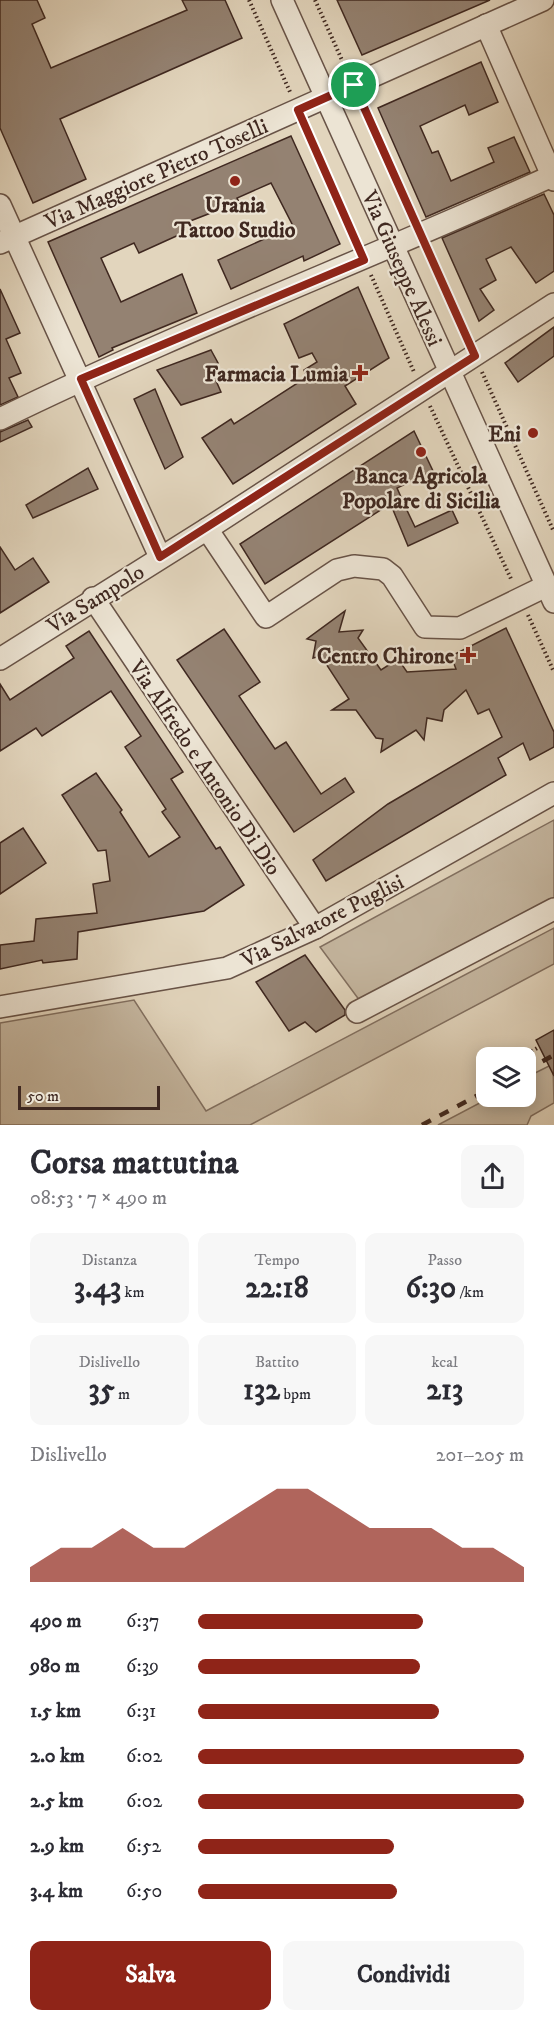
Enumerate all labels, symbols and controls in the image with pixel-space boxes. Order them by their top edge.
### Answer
pin [328,59,379,110]
icon: arrive [337,68,370,101]
street label: Via Maggiore Pietro Toselli [40,113,272,236]
marker: Urania Tattoo Studio [228,174,242,188]
street label: Via Giuseppe Alessi [355,186,448,351]
place label: Urania Tattoo Studio [174,192,296,244]
place label: Farmacia Lumia [205,361,349,388]
marker: Farmacia Lumia [353,366,367,380]
place label: Eni [488,421,521,448]
marker: Eni [526,426,540,440]
marker: Banca Agricola Popolare di Sicilia [414,445,428,459]
place label: Banca Agricola Popolare di Sicilia [342,463,501,515]
street label: Via Sampolo [41,559,150,640]
place label: Centro Chirone [317,643,454,670]
marker: Centro Chirone [459,646,477,664]
street label: Via Alfredo e Antonio Di Dio [122,654,287,881]
street label: Via Salvatore Puglisi [236,869,409,974]
map controls [476,1047,536,1107]
button: layers [476,1047,536,1107]
scale bar [18,1083,160,1110]
text: 50 m [27,1086,59,1106]
text: Corsa mattutina [30,1143,239,1184]
button: share [461,1145,524,1208]
text: 08:53 · 7 × 490 m [30,1186,167,1211]
text: Distanza [82,1250,137,1270]
text: Tempo [255,1250,299,1270]
text: Passo [427,1250,462,1270]
text: 3.43 [74,1270,121,1307]
text: 22:18 [245,1270,309,1307]
text: 6:30 [405,1270,456,1307]
text: km [121,1282,145,1302]
text: /km [456,1282,484,1302]
text: Dislivello [79,1352,140,1372]
text: Battito [255,1352,299,1372]
text: kcal [432,1352,458,1372]
text: 35 [89,1372,115,1409]
text: 132 [243,1372,280,1409]
text: 213 [426,1372,463,1409]
text: m [115,1384,130,1404]
text: bpm [280,1384,311,1404]
text: Dislivello [30,1443,107,1468]
text: 201–205 m [436,1443,524,1468]
text: 490 m [30,1609,82,1634]
text: 6:37 [126,1609,160,1634]
text: 980 m [30,1654,80,1679]
text: 6:39 [126,1654,159,1679]
text: 1.5 km [30,1699,81,1724]
text: 6:31 [126,1699,156,1724]
text: 2.0 km [30,1744,85,1769]
text: 6:02 [126,1744,162,1769]
text: 2.5 km [30,1789,84,1814]
text: 6:02 [126,1789,162,1814]
text: 2.9 km [30,1834,84,1859]
text: 6:52 [126,1834,161,1859]
text: 3.4 km [30,1879,83,1904]
text: 6:50 [126,1879,162,1904]
button: Salva [30,1941,271,2010]
button: Condividi [283,1941,524,2010]

